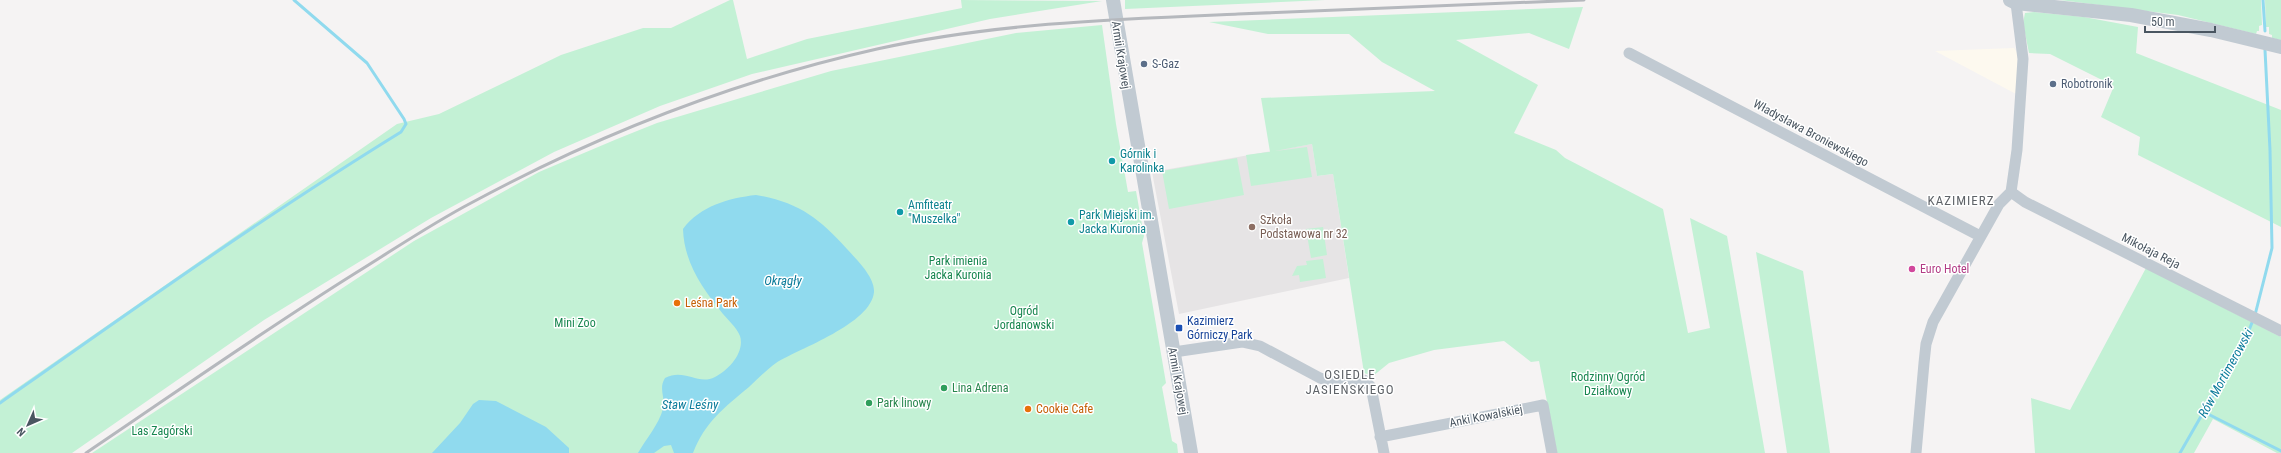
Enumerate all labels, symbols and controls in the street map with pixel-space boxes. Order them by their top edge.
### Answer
scale bar [2145,8,2215,34]
text: 50 m [2151,15,2175,29]
street label: Armii Krajowej [1109,20,1133,90]
place label: S-Gaz [1152,57,1179,71]
marker: S-Gaz [1139,59,1149,69]
place label: Robotronik [2061,77,2113,91]
marker: Robotronik [2048,79,2058,89]
street label: Władysława Broniewskiego [1751,97,1871,169]
place label: Górnik i Karolinka [1120,147,1165,175]
marker: Górnik i Karolinka [1107,156,1117,166]
district label: KAZIMIERZ [1928,193,1994,208]
place label: Amfiteatr "Muszelka" [908,198,960,226]
marker: Amfiteatr "Muszelka" [895,207,905,217]
place label: Park Miejski im. Jacka Kuronia [1079,208,1155,236]
place label: Szkoła Podstawowa nr 32 [1260,213,1348,241]
marker: Park Miejski im. Jacka Kuronia [1066,217,1076,227]
marker: Szkoła Podstawowa nr 32 [1247,222,1257,232]
street label: Mikołaja Reja [2119,230,2183,272]
park label: Park imienia Jacka Kuronia [924,254,992,282]
place label: Euro Hotel [1920,262,1969,276]
marker: Euro Hotel [1907,264,1917,274]
water label: Okrągły [764,273,803,288]
place label: Leśna Park [685,296,738,310]
marker: Leśna Park [672,298,682,308]
park label: Ogród Jordanowski [994,304,1054,332]
place label: Kazimierz Górniczy Park [1187,314,1253,342]
park label: Mini Zoo [554,316,596,330]
marker: Kazimierz Górniczy Park [1174,323,1184,333]
water label: Rów Mortimerowski [2195,326,2256,420]
street label: Armii Krajowej [1165,346,1191,416]
district label: OSIEDLE JASIEŃSKIEGO [1305,367,1395,397]
park label: Rodzinny Ogród Działkowy [1571,370,1645,398]
place label: Lina Adrena [952,381,1009,395]
marker: Lina Adrena [939,383,949,393]
place label: Park linowy [877,396,931,410]
water label: Staw Leśny [662,397,719,412]
marker: Park linowy [864,398,874,408]
place label: Cookie Cafe [1036,402,1094,416]
street label: Anki Kowalskiej [1448,402,1524,430]
marker: Cookie Cafe [1023,404,1033,414]
north arrow [8,405,48,445]
park label: Las Zagórski [132,424,192,438]
text: N [14,425,28,439]

